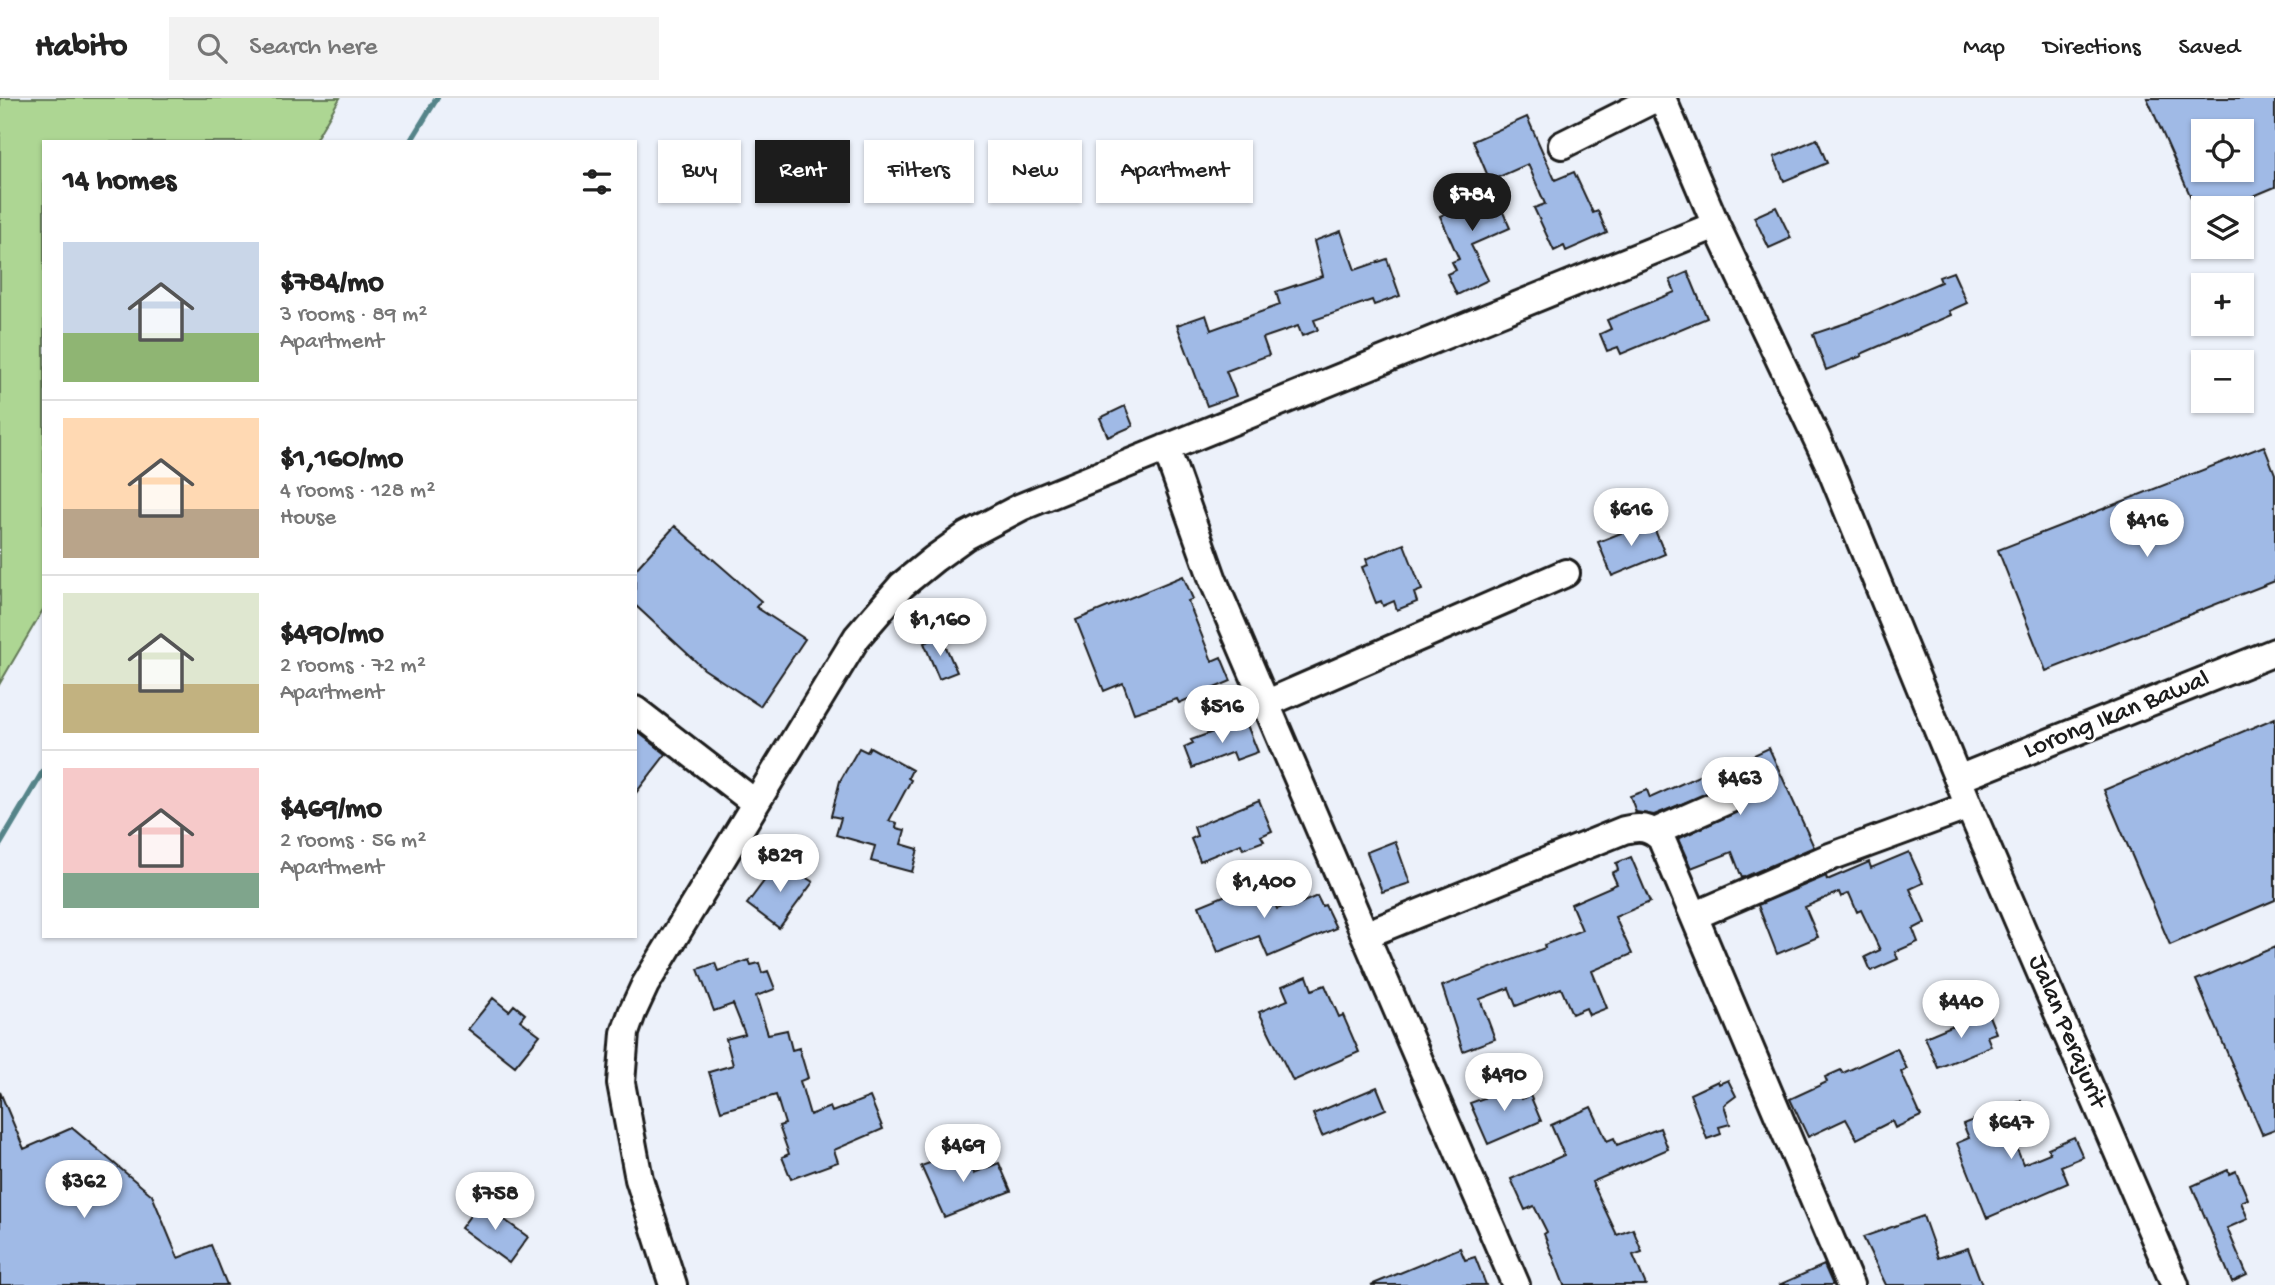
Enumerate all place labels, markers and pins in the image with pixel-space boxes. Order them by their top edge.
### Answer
pin: $784 [1431,174,1513,233]
pin: $616 [1590,489,1672,548]
pin: $416 [2106,500,2188,559]
pin: $1,160 [883,598,997,658]
pin: $516 [1181,686,1263,745]
pin: $463 [1699,758,1781,817]
pin: $829 [739,834,821,894]
pin: $1,400 [1207,860,1321,920]
pin: $440 [1920,981,2002,1040]
pin: $490 [1463,1054,1545,1113]
pin: $647 [1970,1102,2052,1161]
pin: $469 [922,1124,1004,1184]
pin: $362 [43,1160,125,1220]
pin: $758 [454,1172,536,1232]

